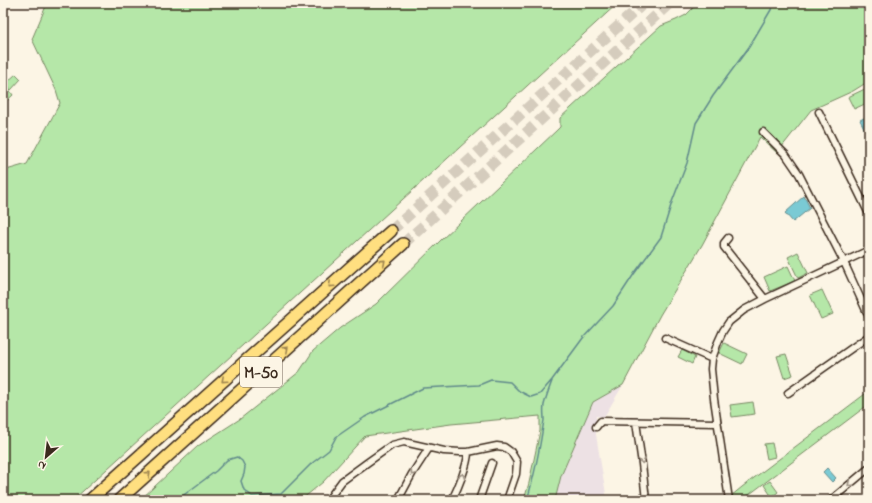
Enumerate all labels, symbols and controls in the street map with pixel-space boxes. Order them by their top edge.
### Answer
one-way arrow [378,259,385,266]
one-way arrow [328,280,336,287]
one-way arrow [281,346,289,354]
road number: M-50 [240,357,282,387]
one-way arrow [221,376,228,383]
north arrow [26,437,66,477]
text: N [35,456,49,474]
one-way arrow [637,457,646,464]
one-way arrow [410,469,417,476]
one-way arrow [143,471,151,479]
one-way arrow [457,473,465,480]
one-way arrow [847,479,855,486]

